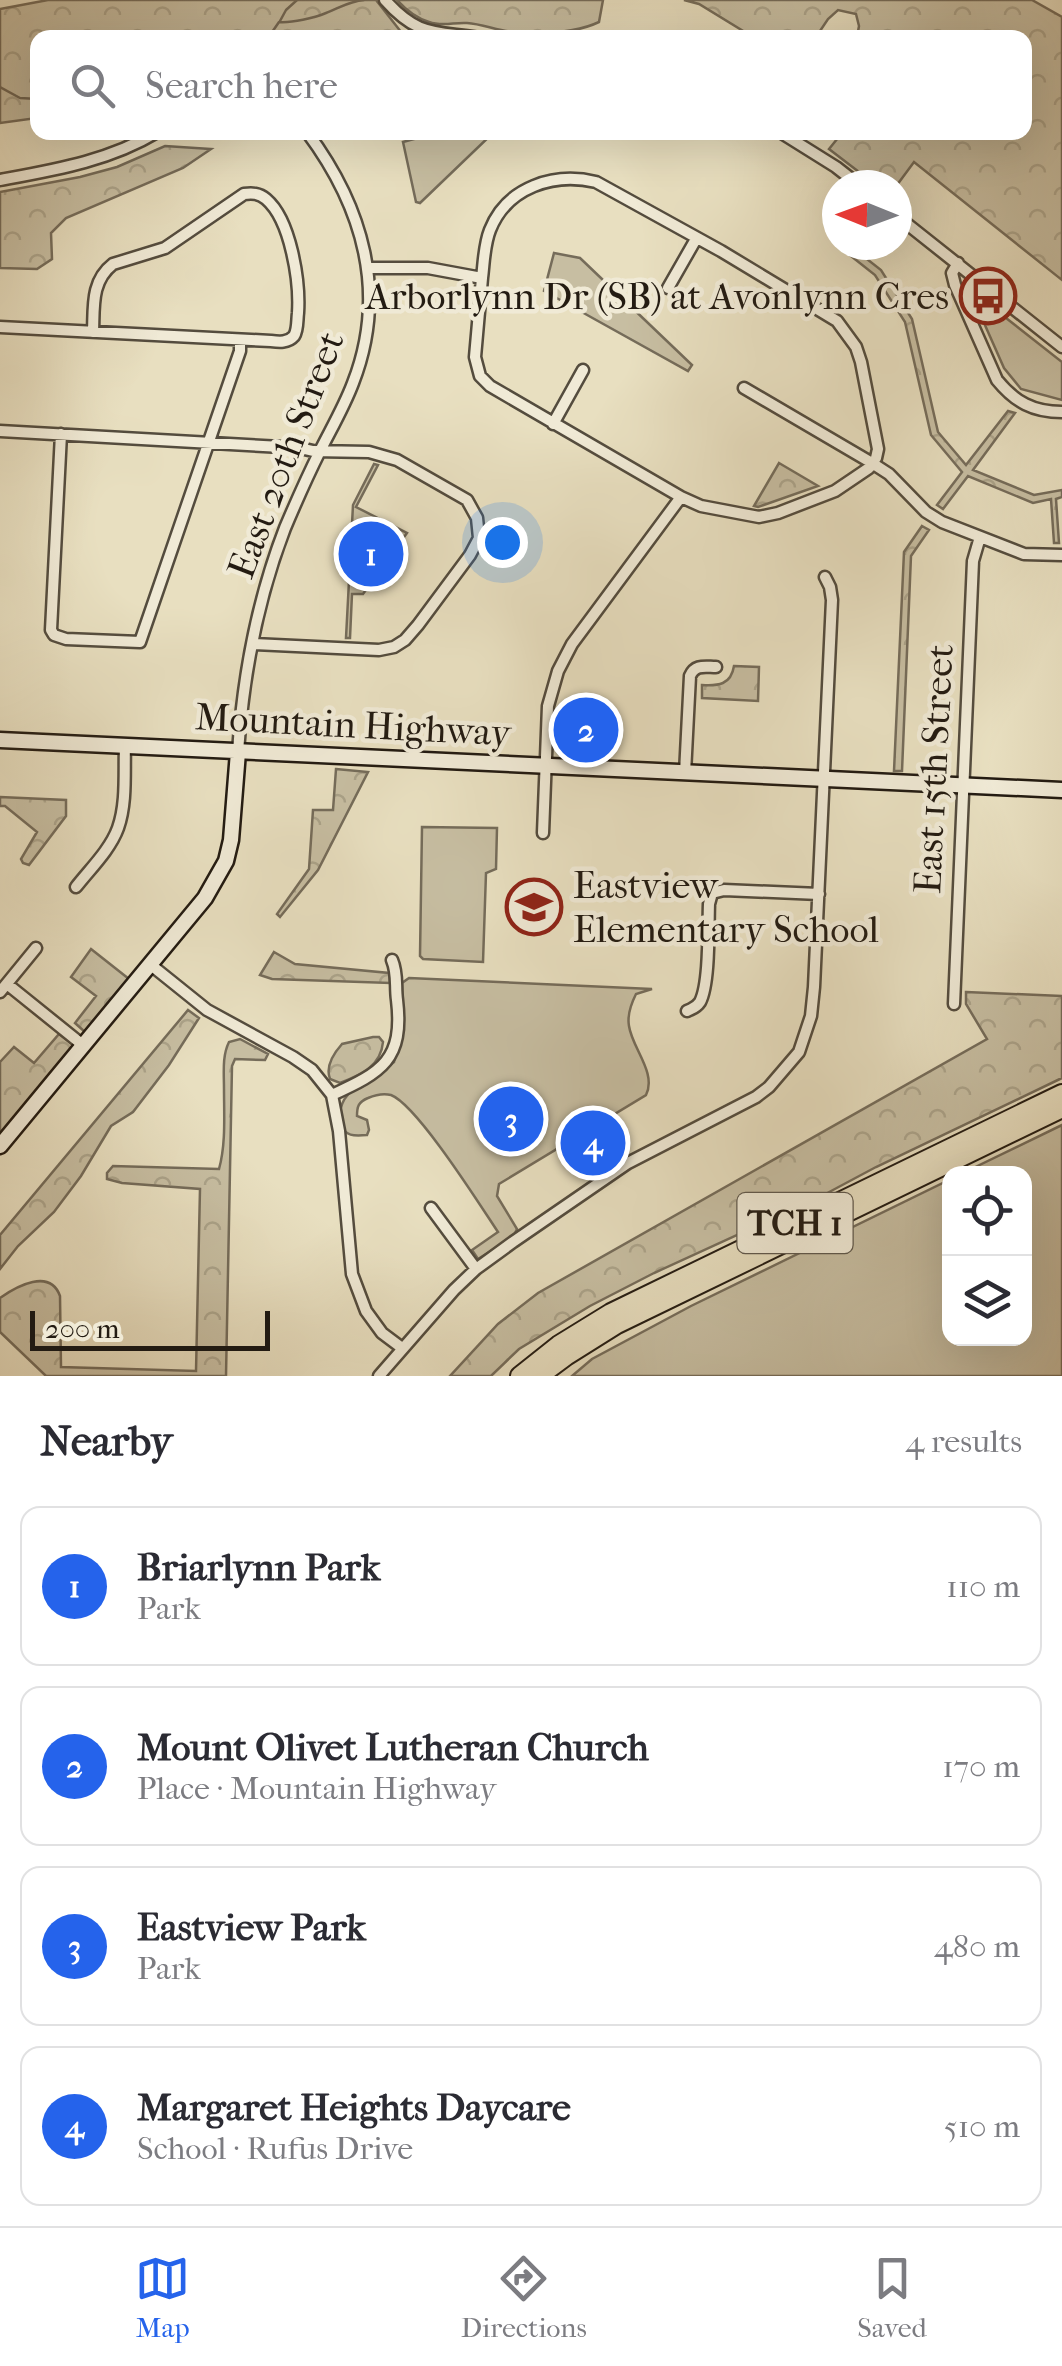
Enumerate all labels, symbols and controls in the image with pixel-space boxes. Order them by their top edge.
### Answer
search box [30,30,1032,140]
icon: search [65,58,120,113]
text: Search here [145,63,338,108]
north arrow [822,170,912,260]
bus stop icon: Arborlynn Dr (SB) at Avonlynn Cres [958,266,1018,326]
place label: Arborlynn Dr (SB) at Avonlynn Cres [364,274,949,319]
street label: East 20th Street [218,325,354,585]
pin: 1 [338,516,404,592]
your location [477,517,528,568]
street label: East 15th Street [905,643,963,895]
pin: 2 [554,692,618,768]
street label: Mountain Highway [194,694,514,756]
place label: Eastview Elementary School [573,863,879,952]
school or university icon: Eastview Elementary School [504,877,564,937]
pin: 3 [478,1082,544,1156]
pin: 4 [560,1106,626,1180]
map controls [942,1166,1032,1346]
button: locate [942,1166,1032,1256]
road number: TCH 1 [738,1193,852,1253]
button: layers [942,1256,1032,1346]
scale bar [30,1306,270,1350]
text: 200 m [45,1312,120,1345]
text: Nearby [40,1417,172,1466]
text: 4 results [905,1423,1022,1460]
text: Briarlynn Park [137,1545,380,1590]
text: 1 [69,1568,80,1605]
text: 110 m [946,1568,1020,1605]
text: Park [137,1590,201,1627]
text: Mount Olivet Lutheran Church [137,1725,649,1770]
text: 2 [66,1748,83,1785]
text: 170 m [942,1748,1020,1785]
text: Place · Mountain Highway [137,1770,496,1807]
text: Eastview Park [137,1905,366,1950]
text: 3 [68,1928,81,1965]
text: 480 m [934,1928,1020,1965]
text: Park [137,1950,201,1987]
text: Margaret Heights Daycare [137,2085,571,2130]
text: 4 [65,2108,84,2145]
text: 510 m [944,2108,1020,2145]
text: School · Rufus Drive [137,2130,413,2167]
tab: Map [135,2251,190,2344]
tab: Directions [461,2251,587,2344]
tab: Saved [857,2251,927,2344]

